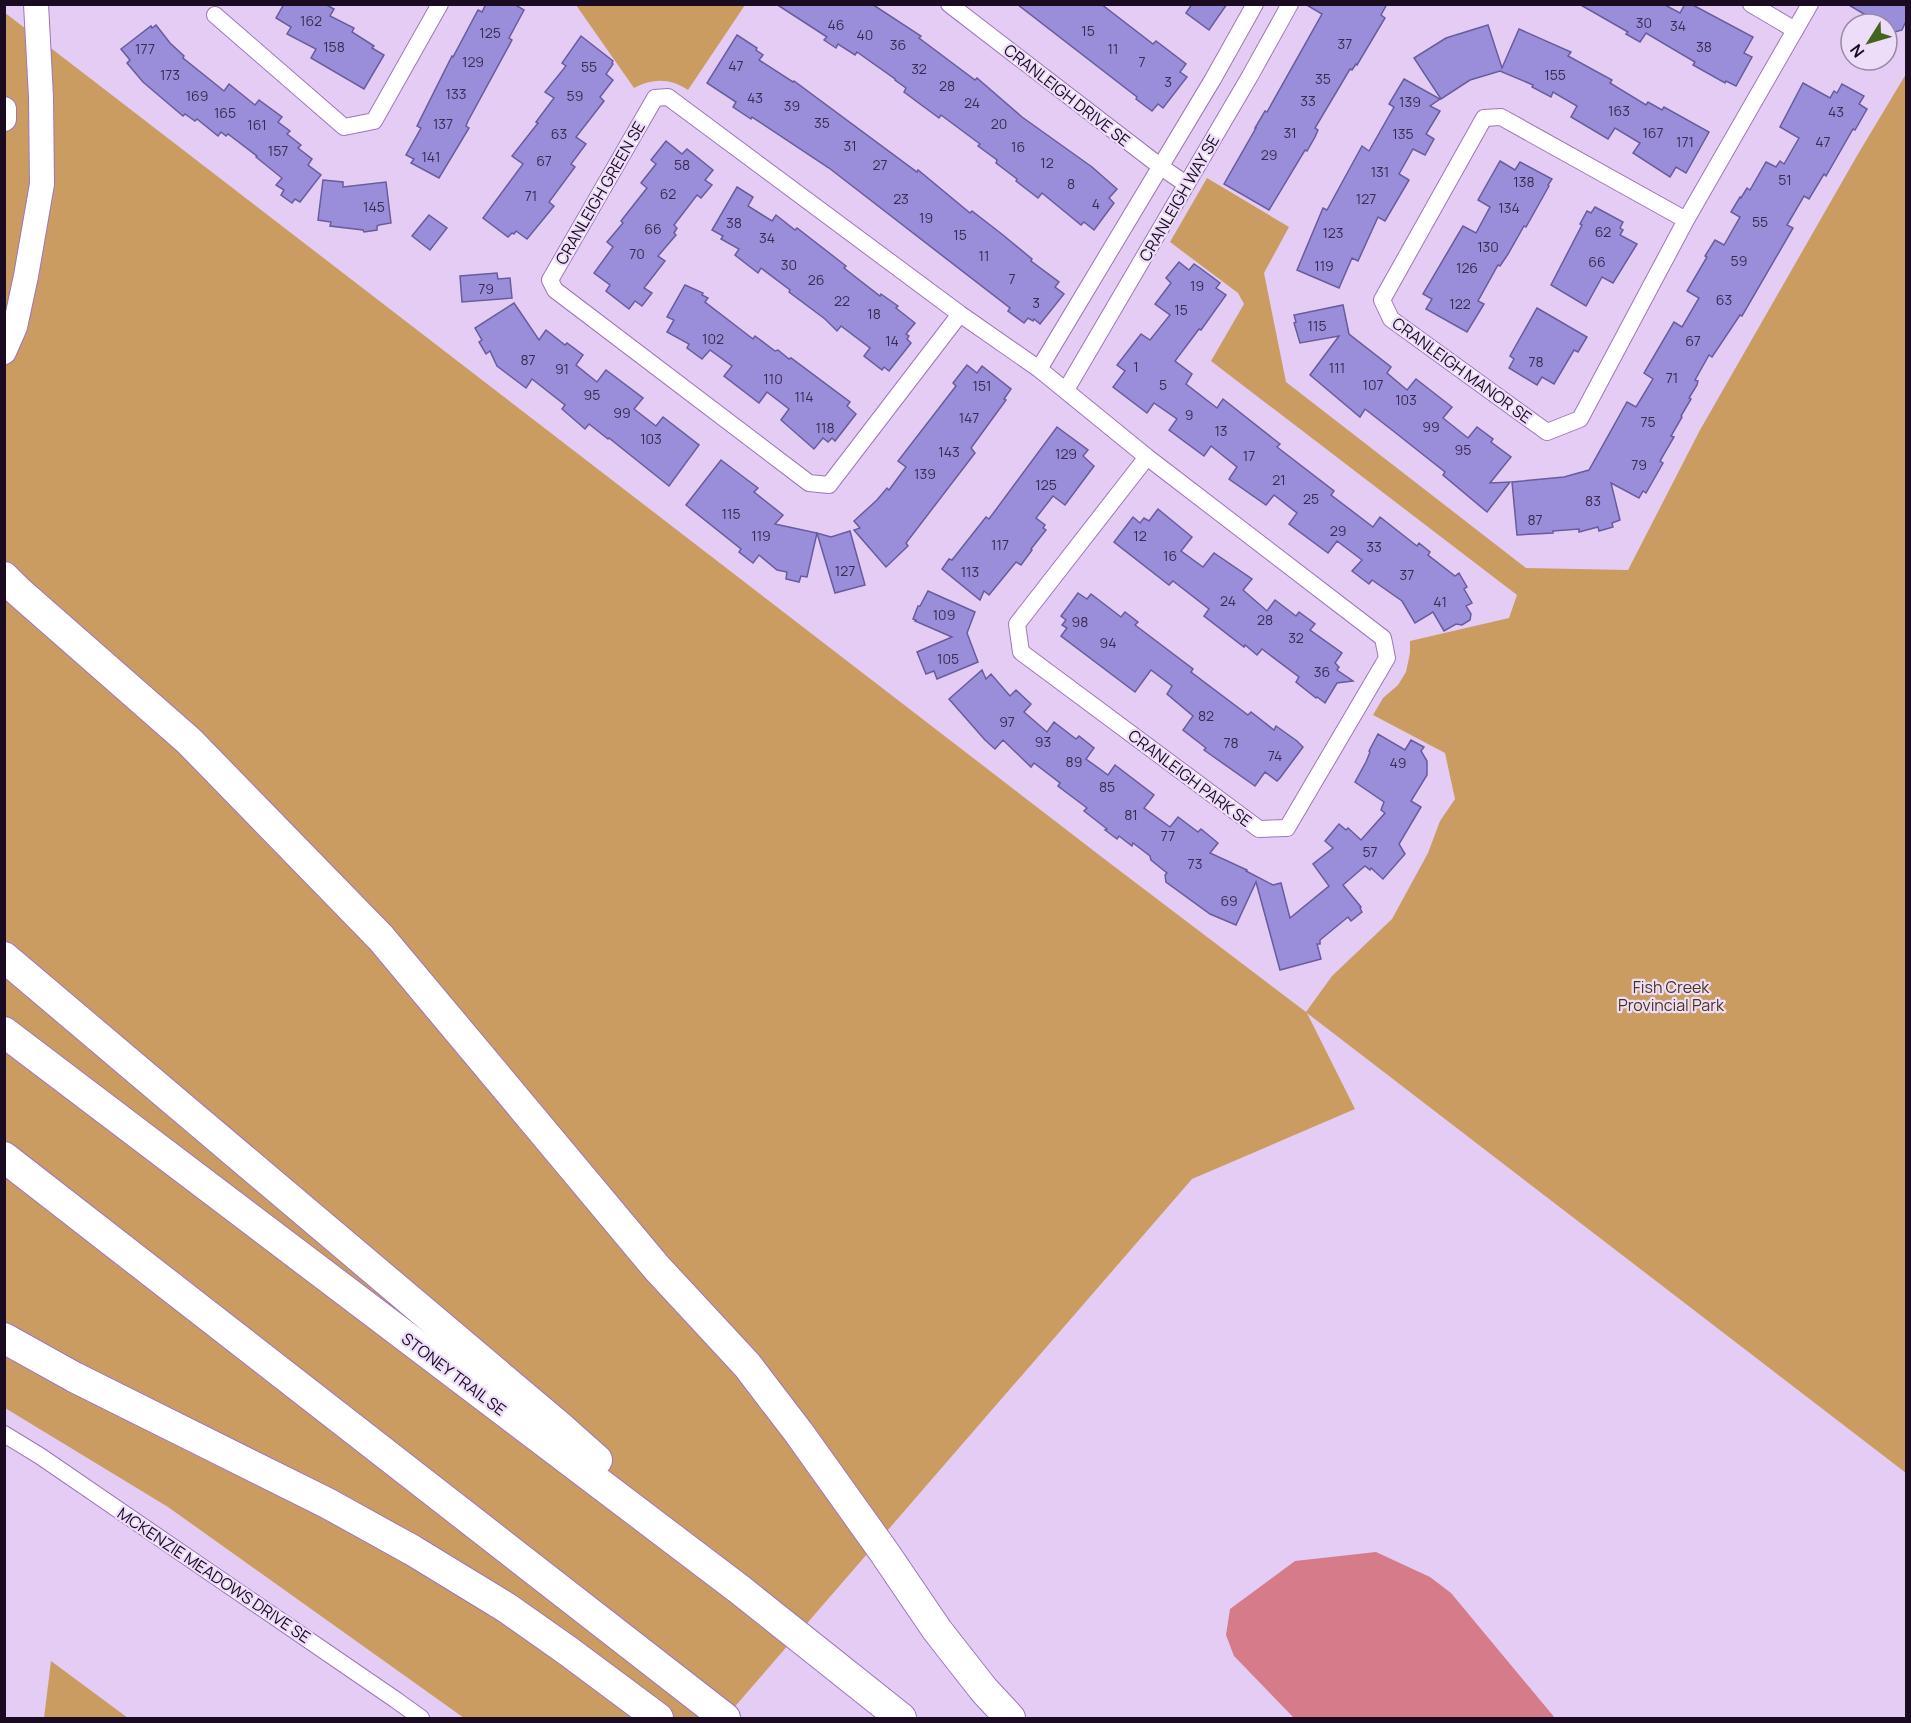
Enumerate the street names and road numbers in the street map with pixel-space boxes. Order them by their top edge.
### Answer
street label: CRANLEIGH DRIVE SE [999,39,1135,151]
street label: CRANLEIGH GREEN SE [550,117,650,269]
street label: CRANLEIGH WAY SE [1134,131,1224,265]
street label: CRANLEIGH MANOR SE [1388,312,1536,428]
street label: CRANLEIGH PARK SE [1124,724,1256,832]
street label: STONEY TRAIL SE [397,1327,511,1421]
street label: MCKENZIE MEADOWS DRIVE SE [113,1502,315,1648]

